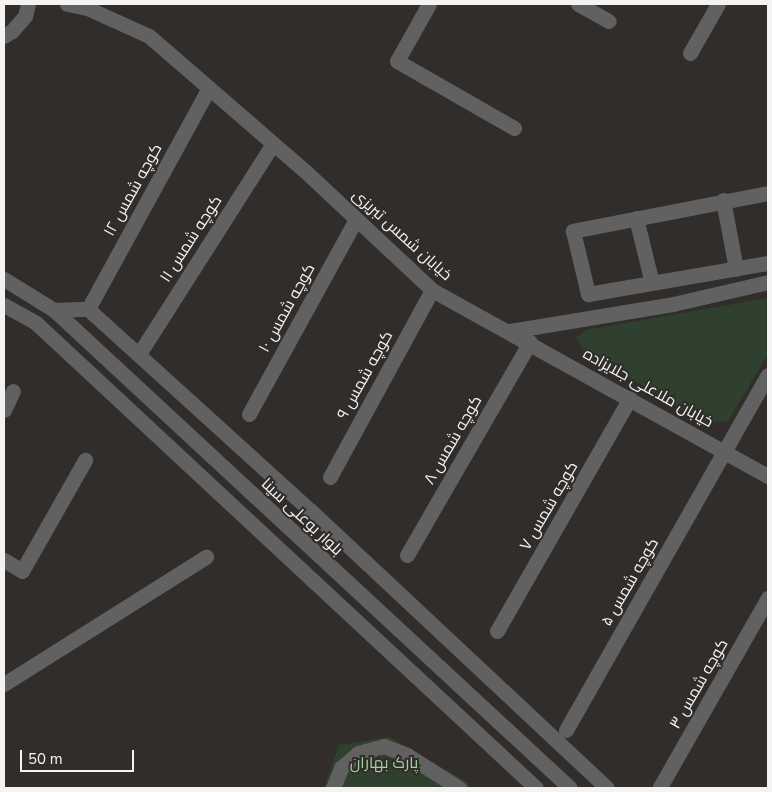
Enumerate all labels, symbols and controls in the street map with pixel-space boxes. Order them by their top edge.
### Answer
street label: کوچه شمس ۱۲ [100,140,166,240]
street label: خیابان شمس تبریزی [348,185,456,285]
street label: کوچه شمس ۱۱ [156,192,226,286]
street label: کوچه شمس ۱۰ [255,260,319,356]
street label: کوچه شمس ۹ [333,328,397,422]
street label: خیابان ملاعلی جلایزاده [580,344,716,432]
street label: کوچه شمس ۸ [420,392,486,488]
street label: کوچه شمس ۷ [516,458,582,554]
street label: بلوار بوعلی سینا [257,474,347,560]
street label: کوچه شمس ۵ [597,535,663,629]
street label: کوچه شمس ۳ [666,636,732,732]
scale bar [22,740,136,772]
text: 50 m [28,749,63,769]
park label: پارک بهاران [350,753,418,773]

